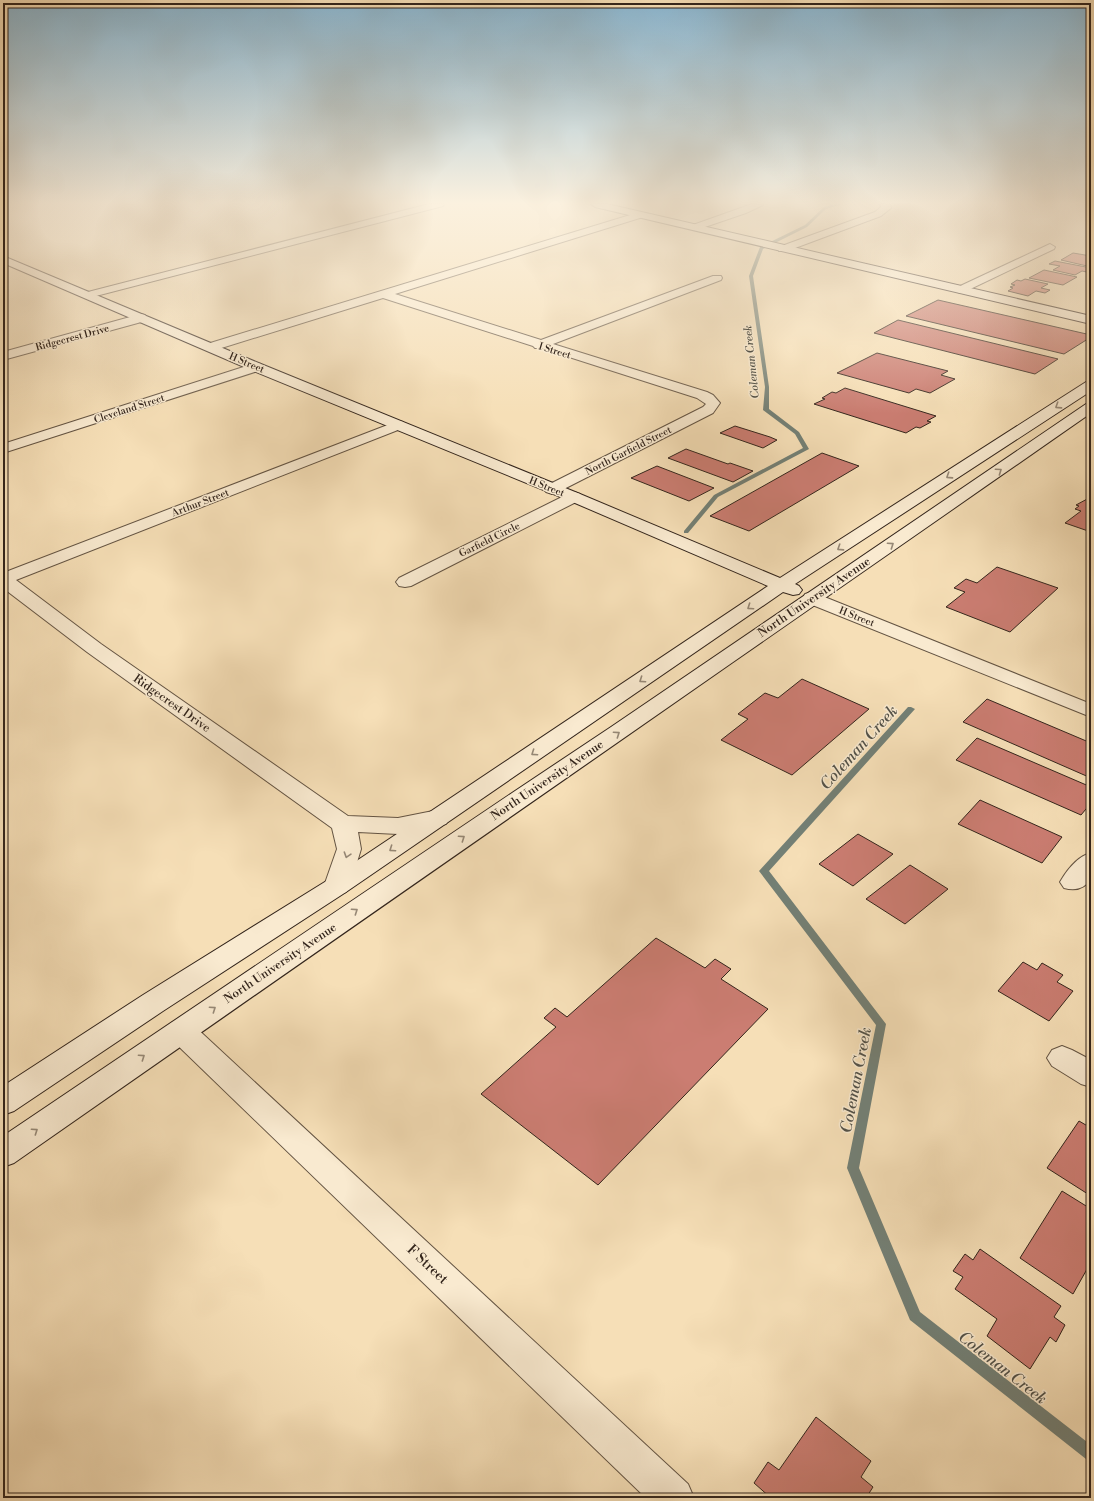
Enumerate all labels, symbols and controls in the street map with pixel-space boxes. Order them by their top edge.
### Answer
street label: Ridgecrest Drive [34,322,110,354]
water label: Coleman Creek [741,324,763,399]
street label: I Street [537,340,573,362]
street label: H Street [227,350,267,376]
street label: Cleveland Street [92,392,167,426]
one-way arrow [1055,401,1062,409]
street label: North Garfield Street [583,424,674,478]
one-way arrow [994,469,1001,476]
one-way arrow [946,472,953,479]
street label: H Street [527,474,567,500]
street label: Arthur Street [169,486,231,520]
street label: Garfield Circle [457,520,522,560]
one-way arrow [887,542,894,549]
one-way arrow [837,543,844,550]
street label: North University Avenue [755,554,874,641]
one-way arrow [747,602,754,610]
street label: H Street [837,604,877,630]
street label: Ridgecrest Drive [130,671,213,736]
one-way arrow [639,675,646,683]
water label: Coleman Creek [816,701,902,794]
one-way arrow [612,732,619,739]
street label: North University Avenue [488,737,607,824]
one-way arrow [532,748,539,755]
one-way arrow [458,835,465,843]
one-way arrow [389,844,396,852]
one-way arrow [343,852,352,859]
one-way arrow [351,908,358,916]
street label: North University Avenue [221,920,340,1007]
one-way arrow [209,1006,216,1014]
water label: Coleman Creek [836,1026,876,1135]
one-way arrow [138,1055,145,1062]
one-way arrow [31,1128,38,1135]
street label: F Street [403,1241,452,1288]
water label: Coleman Creek [954,1327,1051,1409]

